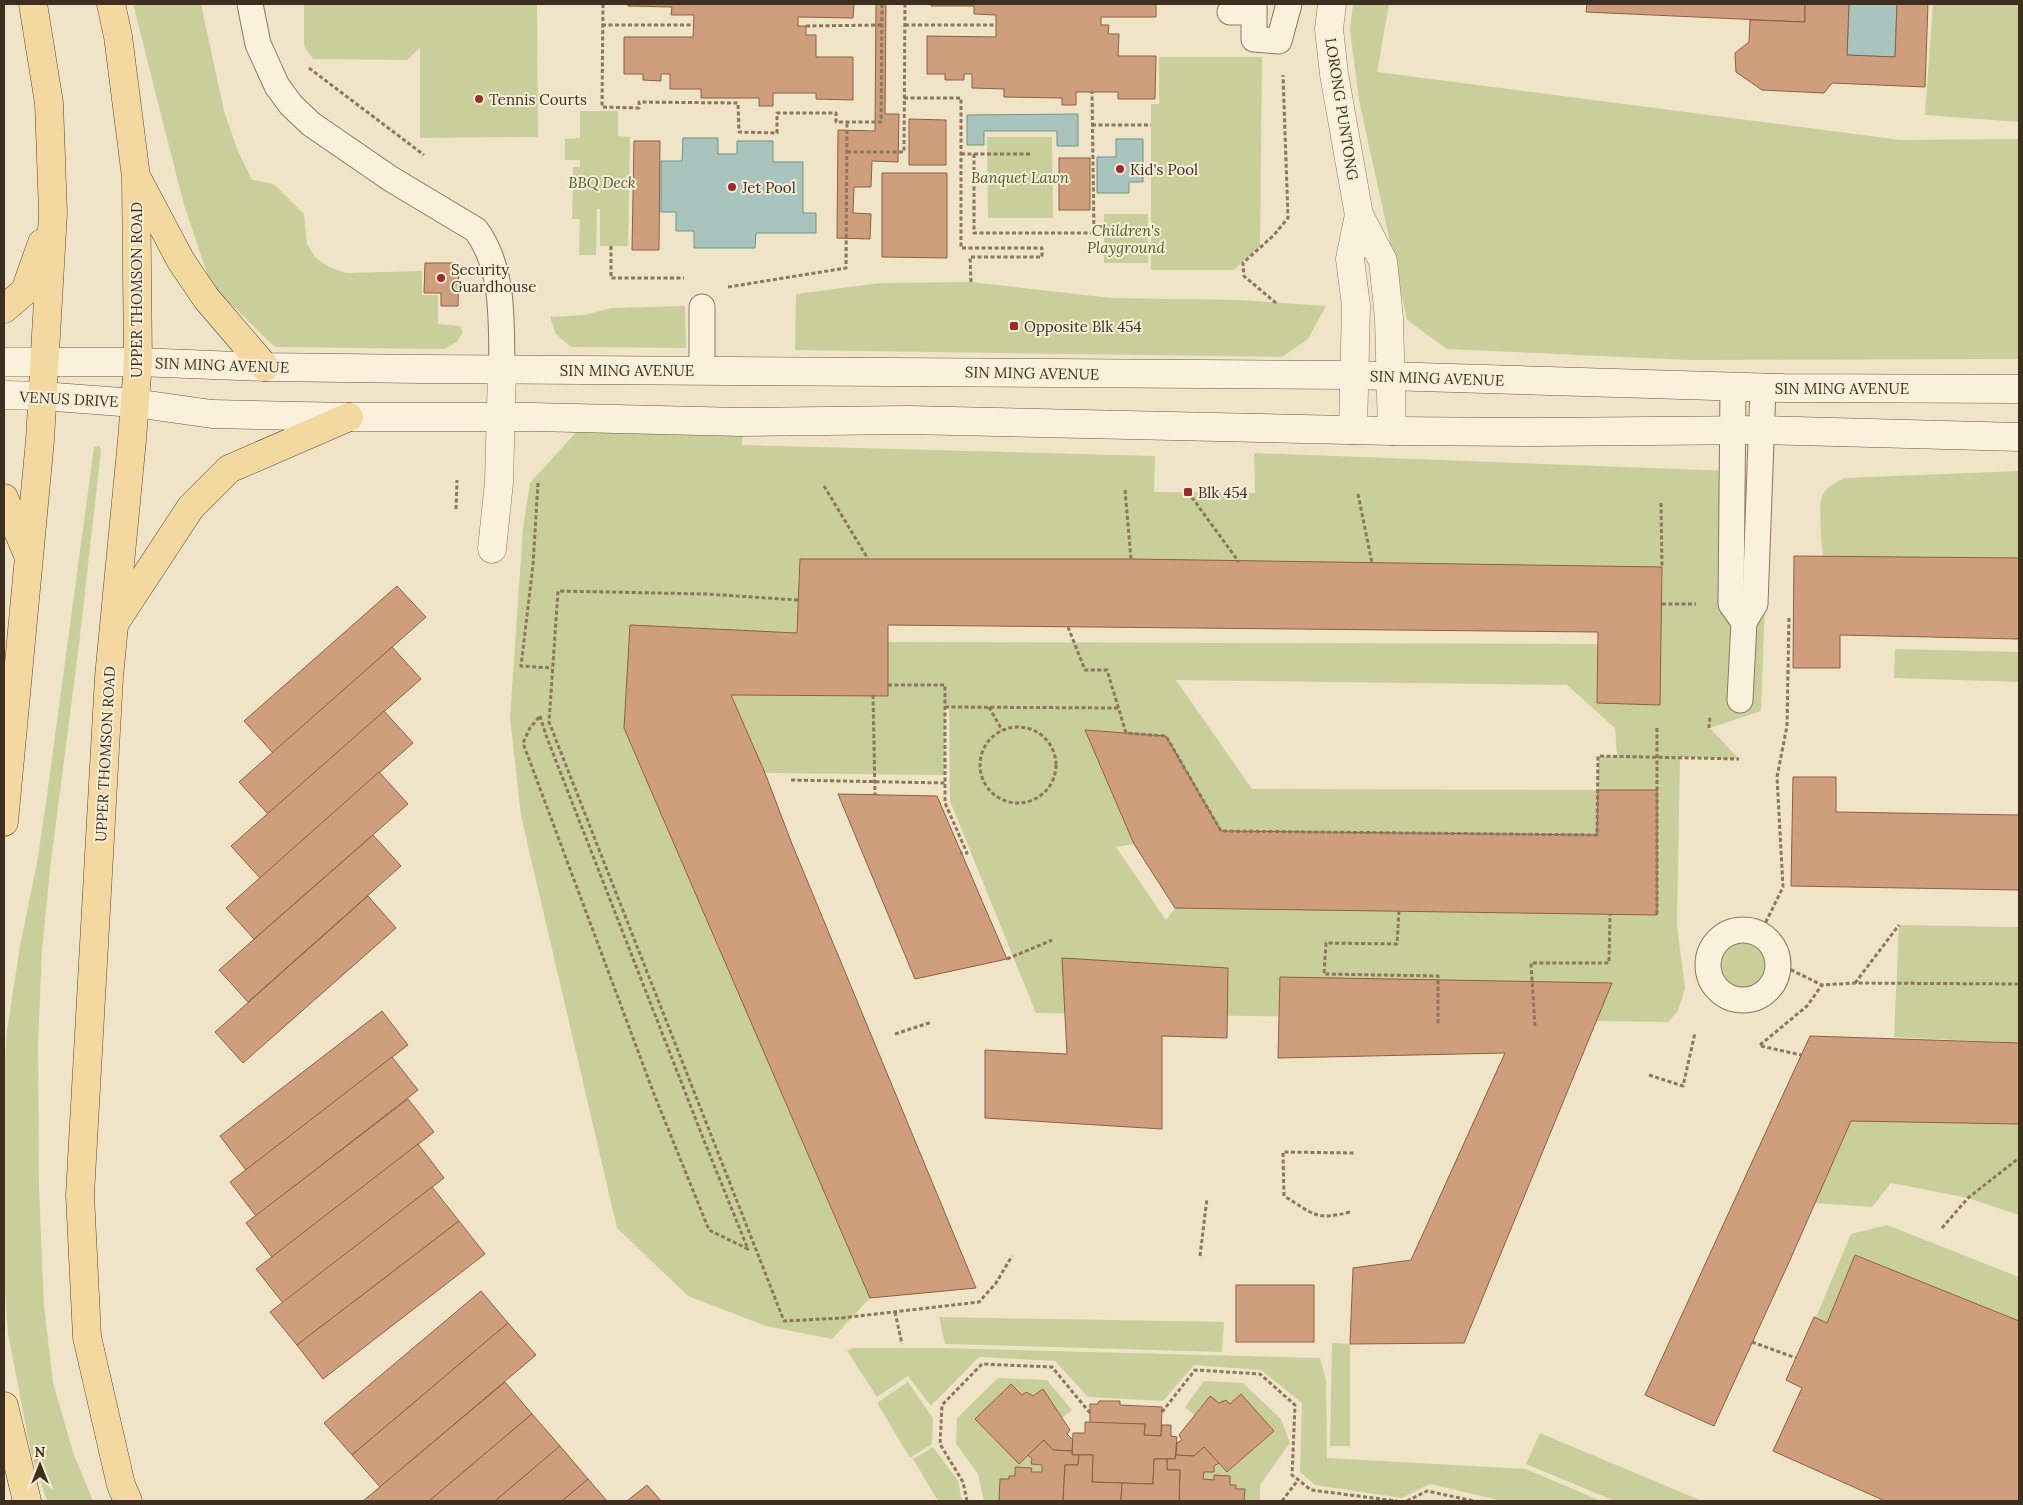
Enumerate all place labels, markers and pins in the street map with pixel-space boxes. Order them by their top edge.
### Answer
place label: Tennis Courts [489,90,587,109]
marker: Tennis Courts [473,93,485,105]
place label: Kid's Pool [1130,160,1198,179]
marker: Kid's Pool [1114,163,1126,175]
place label: Jet Pool [741,178,796,197]
marker: Jet Pool [726,181,738,193]
place label: Security Guardhouse [451,260,536,296]
marker: Security Guardhouse [435,272,447,284]
place label: Opposite Blk 454 [1024,317,1142,336]
marker: Opposite Blk 454 [1008,320,1020,332]
place label: Blk 454 [1198,483,1248,502]
marker: Blk 454 [1182,486,1194,498]

